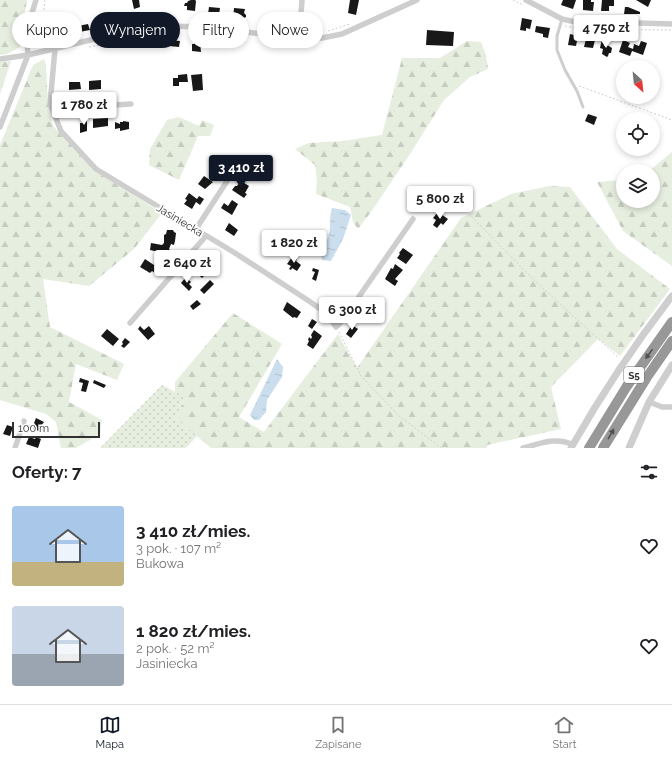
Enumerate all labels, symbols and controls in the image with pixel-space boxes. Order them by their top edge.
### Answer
chip: Kupno [12,12,82,48]
chip: Wynajem [90,12,180,48]
chip: Filtry [188,12,249,48]
chip: Nowe [257,12,323,48]
pin: 4 750 zł [565,15,647,49]
text: 4 750 zł [583,20,629,35]
north arrow [616,60,660,104]
map controls [616,60,660,208]
pin: 1 780 zł [43,92,125,126]
text: 1 780 zł [61,97,107,112]
button: locate [616,112,660,156]
pin: 3 410 zł [200,155,282,189]
text: 3 410 zł [218,160,264,175]
button: layers [616,164,660,208]
pin: 5 800 zł [399,186,481,220]
text: 5 800 zł [416,191,464,206]
street label: Jasiniecka [154,201,205,239]
pin: 1 820 zł [253,230,335,264]
text: 1 820 zł [271,235,317,250]
pin: 2 640 zł [146,250,228,284]
text: 2 640 zł [163,255,211,270]
pin: 6 300 zł [311,297,393,331]
text: 6 300 zł [328,302,376,317]
one-way arrow [645,348,653,359]
road number: S5 [624,367,644,383]
scale bar [12,420,100,439]
text: 100 m [18,422,49,435]
one-way arrow [608,428,615,440]
icon: filters [638,461,660,483]
text: Oferty: 7 [12,462,81,482]
text: 3 410 zł/mies. [136,521,250,541]
icon: home [44,522,92,570]
icon: heart [638,535,660,557]
text: 3 pok. · 107 m² [136,541,221,556]
text: Bukowa [136,556,184,571]
text: 1 820 zł/mies. [136,621,251,641]
icon: home [44,622,92,670]
icon: heart [638,635,660,657]
text: 2 pok. · 52 m² [136,641,214,656]
text: Jasiniecka [136,656,197,671]
tab: Mapa [96,714,124,751]
tab: Zapisane [315,714,361,751]
tab: Start [553,714,576,751]

